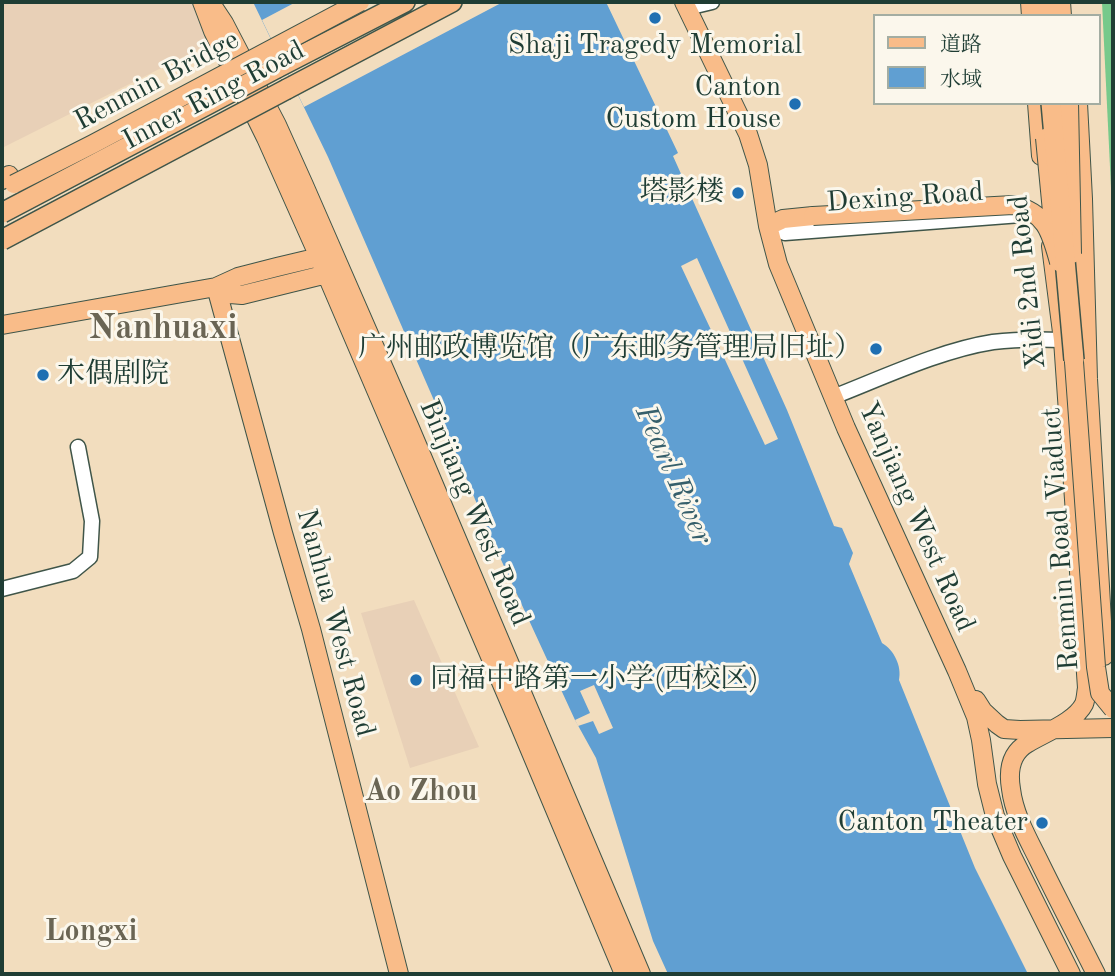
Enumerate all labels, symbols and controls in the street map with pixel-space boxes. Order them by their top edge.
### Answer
marker: Shaji Tragedy Memorial [647,10,663,26]
legend [874,14,1101,105]
street label: Renmin Bridge [69,23,245,139]
place label: Shaji Tragedy Memorial [508,29,802,63]
street label: Inner Ring Road [117,34,311,158]
text: 道路 [940,35,982,56]
text: 水域 [940,70,982,91]
place label: Canton Custom House [605,71,781,137]
marker: Canton Custom House [787,96,803,112]
place label: 塔影楼 [640,176,724,210]
street label: Dexing Road [825,176,985,220]
marker: 塔影楼 [730,185,746,201]
street label: Xidi 2nd Road [1002,193,1054,371]
district label: Nanhuaxi [88,308,238,350]
place label: 广州邮政博览馆（广东邮务管理局旧址） [358,332,862,366]
marker: 广州邮政博览馆（广东邮务管理局旧址） [868,341,884,357]
place label: 木偶剧院 [57,358,169,392]
marker: 木偶剧院 [35,367,51,383]
street label: Binjiang West Road [411,395,537,631]
street label: Yanjiang West Road [850,397,982,637]
water label: Pearl River [626,400,720,550]
street label: Renmin Road Viaduct [1035,406,1087,672]
street label: Nanhua West Road [288,505,382,741]
place label: 同福中路第一小学(西校区) [430,663,759,697]
marker: 同福中路第一小学(西校区) [408,672,424,688]
district label: Ao Zhou [364,774,478,810]
place label: Canton Theater [838,806,1028,840]
marker: Canton Theater [1034,815,1050,831]
district label: Longxi [45,914,137,950]

